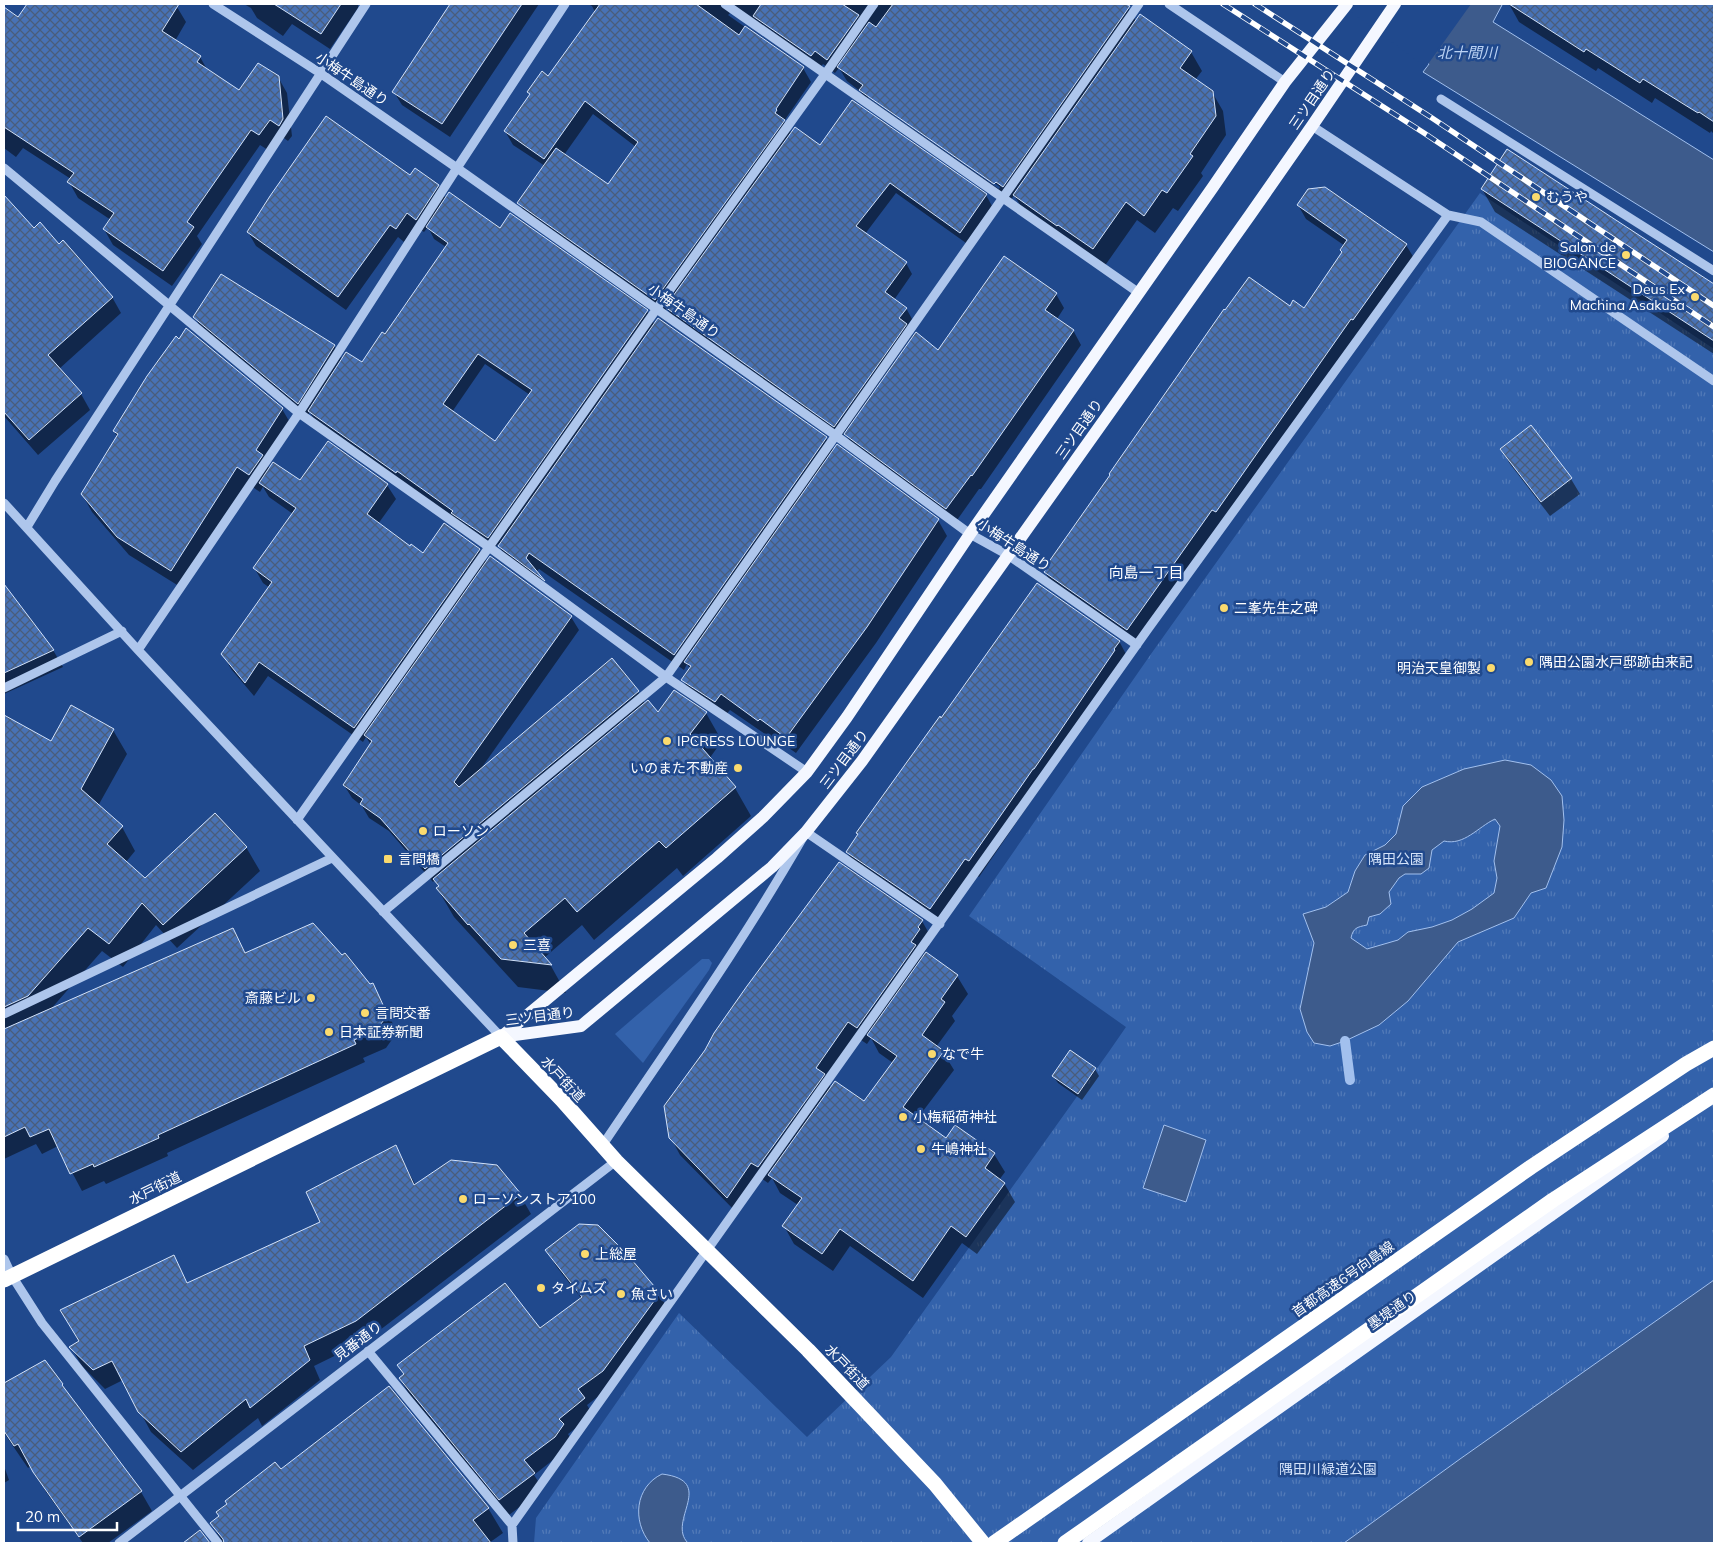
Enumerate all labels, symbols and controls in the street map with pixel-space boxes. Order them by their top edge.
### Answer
water label: 北十間川 [1437,43,1499,62]
street label: 小梅牛島通り [312,48,392,110]
street label: 三ツ目通り [1285,65,1339,133]
place label: むうや [1546,188,1588,206]
marker: むうや [1530,191,1542,203]
place label: Salon de BIOGANCE [1543,238,1616,272]
marker: Salon de BIOGANCE [1620,249,1632,261]
street label: 小梅牛島通り [644,280,724,342]
place label: Deus Ex Machina Asakusa [1570,280,1685,314]
marker: Deus Ex Machina Asakusa [1689,291,1701,303]
street label: 三ツ目通り [1052,395,1106,463]
street label: 小梅牛島通り [974,515,1054,575]
district label: 向島一丁目 [1108,563,1184,582]
place label: 二峯先生之碑 [1234,599,1318,617]
marker: 二峯先生之碑 [1218,602,1230,614]
place label: 隅田公園水戸邸跡由来記 [1539,653,1693,671]
marker: 隅田公園水戸邸跡由来記 [1523,656,1535,668]
place label: 明治天皇御製 [1397,659,1481,677]
marker: 明治天皇御製 [1485,662,1497,674]
street label: 三ツ目通り [816,726,872,792]
place label: IPCRESS LOUNGE [677,732,795,750]
marker: IPCRESS LOUNGE [661,735,673,747]
place label: いのまた不動産 [630,759,728,777]
marker: いのまた不動産 [732,762,744,774]
place label: ローソン [433,822,489,840]
marker: ローソン [417,825,429,837]
place label: 言問橋 [398,850,440,868]
park label: 隅田公園 [1368,850,1424,868]
marker: 言問橋 [382,853,394,865]
place label: 三喜 [523,936,551,954]
marker: 三喜 [507,939,519,951]
place label: 斎藤ビル [245,989,301,1007]
marker: 斎藤ビル [305,992,317,1004]
street label: 三ツ目通り [504,1003,576,1029]
place label: 言問交番 [375,1004,431,1022]
marker: 言問交番 [359,1007,371,1019]
place label: 日本証券新聞 [339,1023,423,1041]
marker: 日本証券新聞 [323,1026,335,1038]
place label: なで牛 [942,1045,984,1063]
marker: なで牛 [926,1048,938,1060]
street label: 水戸街道 [537,1052,589,1106]
place label: 小梅稲荷神社 [913,1108,997,1126]
marker: 小梅稲荷神社 [897,1111,909,1123]
place label: 牛嶋神社 [931,1140,987,1158]
marker: 牛嶋神社 [915,1143,927,1155]
street label: 水戸街道 [126,1168,184,1208]
place label: ローソンストア100 [473,1190,596,1208]
marker: ローソンストア100 [457,1193,469,1205]
street label: 首都高速6号向島線 [1289,1237,1397,1321]
place label: 上総屋 [595,1245,637,1263]
marker: 上総屋 [579,1248,591,1260]
place label: タイムズ [551,1279,607,1297]
marker: タイムズ [535,1282,547,1294]
place label: 魚さい [631,1285,673,1303]
street label: 墨堤通り [1364,1287,1420,1333]
marker: 魚さい [615,1288,627,1300]
street label: 見番通り [330,1317,386,1365]
street label: 水戸街道 [821,1341,873,1393]
park label: 隅田川緑道公園 [1279,1460,1377,1478]
scale bar [18,1500,116,1532]
text: 20 m [25,1507,60,1526]

